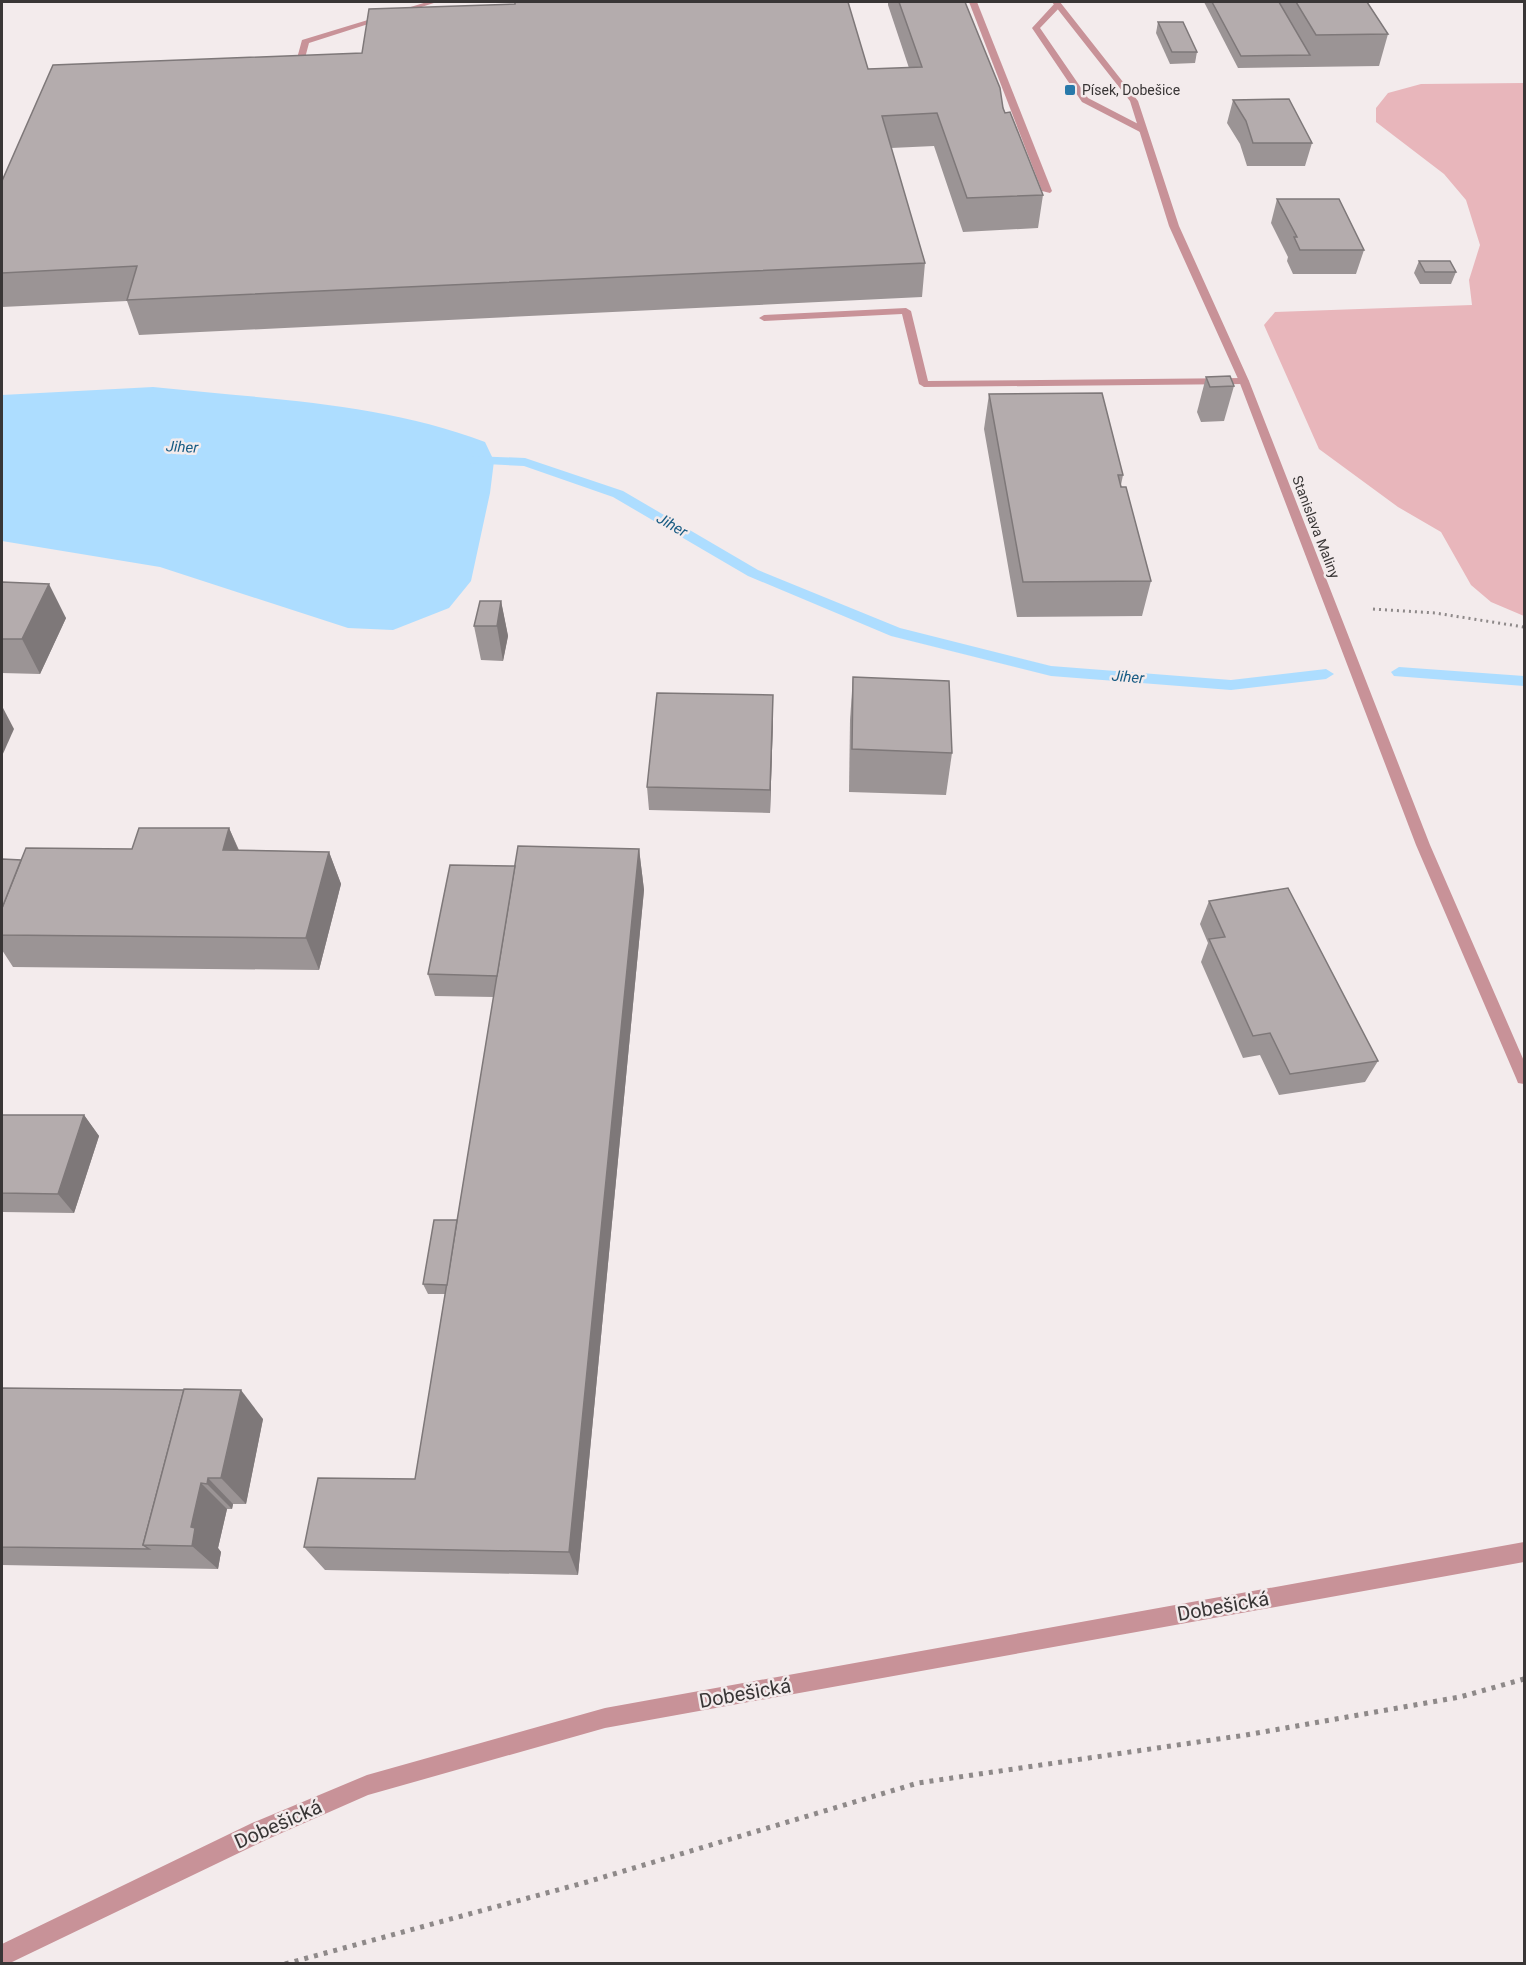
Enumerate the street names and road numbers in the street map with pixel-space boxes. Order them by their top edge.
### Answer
street label: Stanislava Maliny [1289,473,1343,581]
street label: Dobešická [1175,1586,1271,1626]
street label: Dobešická [697,1673,793,1713]
street label: Dobešická [231,1794,325,1854]

